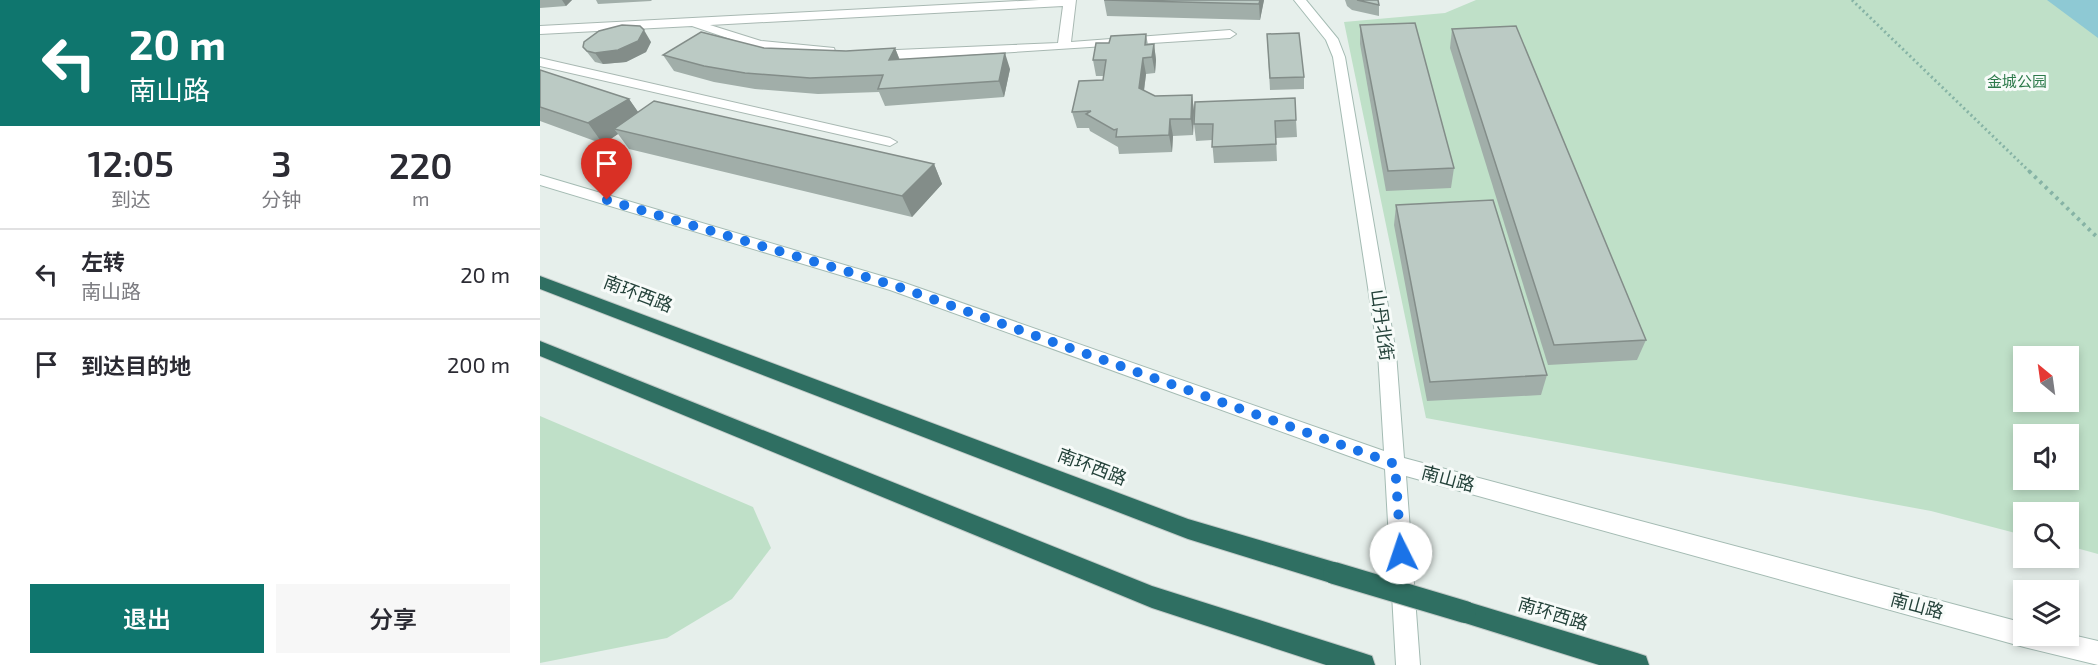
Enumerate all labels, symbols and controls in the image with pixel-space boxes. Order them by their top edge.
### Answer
text: 20 m [129,18,226,68]
icon: left [30,24,108,102]
park label: 金城公园 [1987,72,2047,90]
text: 南山路 [129,73,210,105]
pin [581,138,632,200]
text: 12:05 [87,141,174,184]
text: 3 [271,141,292,184]
text: 220 [389,143,453,186]
icon: arrive [590,147,623,180]
text: m [412,186,430,210]
text: 到达 [111,187,151,211]
text: 分钟 [261,187,301,211]
text: 左转 [81,248,125,274]
icon: left [30,258,63,291]
text: 20 m [460,261,510,287]
street label: 南环西路 [601,270,676,316]
text: 南山路 [81,279,141,303]
street label: 山丹北街 [1367,288,1399,362]
north arrow [2013,346,2079,412]
map controls [2013,346,2079,646]
icon: arrive [30,348,63,381]
text: 200 m [447,351,510,377]
text: 到达目的地 [81,352,191,378]
button: sound [2013,424,2079,490]
street label: 南环西路 [1055,443,1130,489]
street label: 南山路 [1419,460,1477,496]
button: search [2013,502,2079,568]
position arrow [1369,521,1433,585]
button: layers [2013,580,2079,646]
button: 退出 [30,584,264,653]
button: 分享 [276,584,510,653]
street label: 南山路 [1888,587,1946,623]
street label: 南环西路 [1516,592,1591,634]

